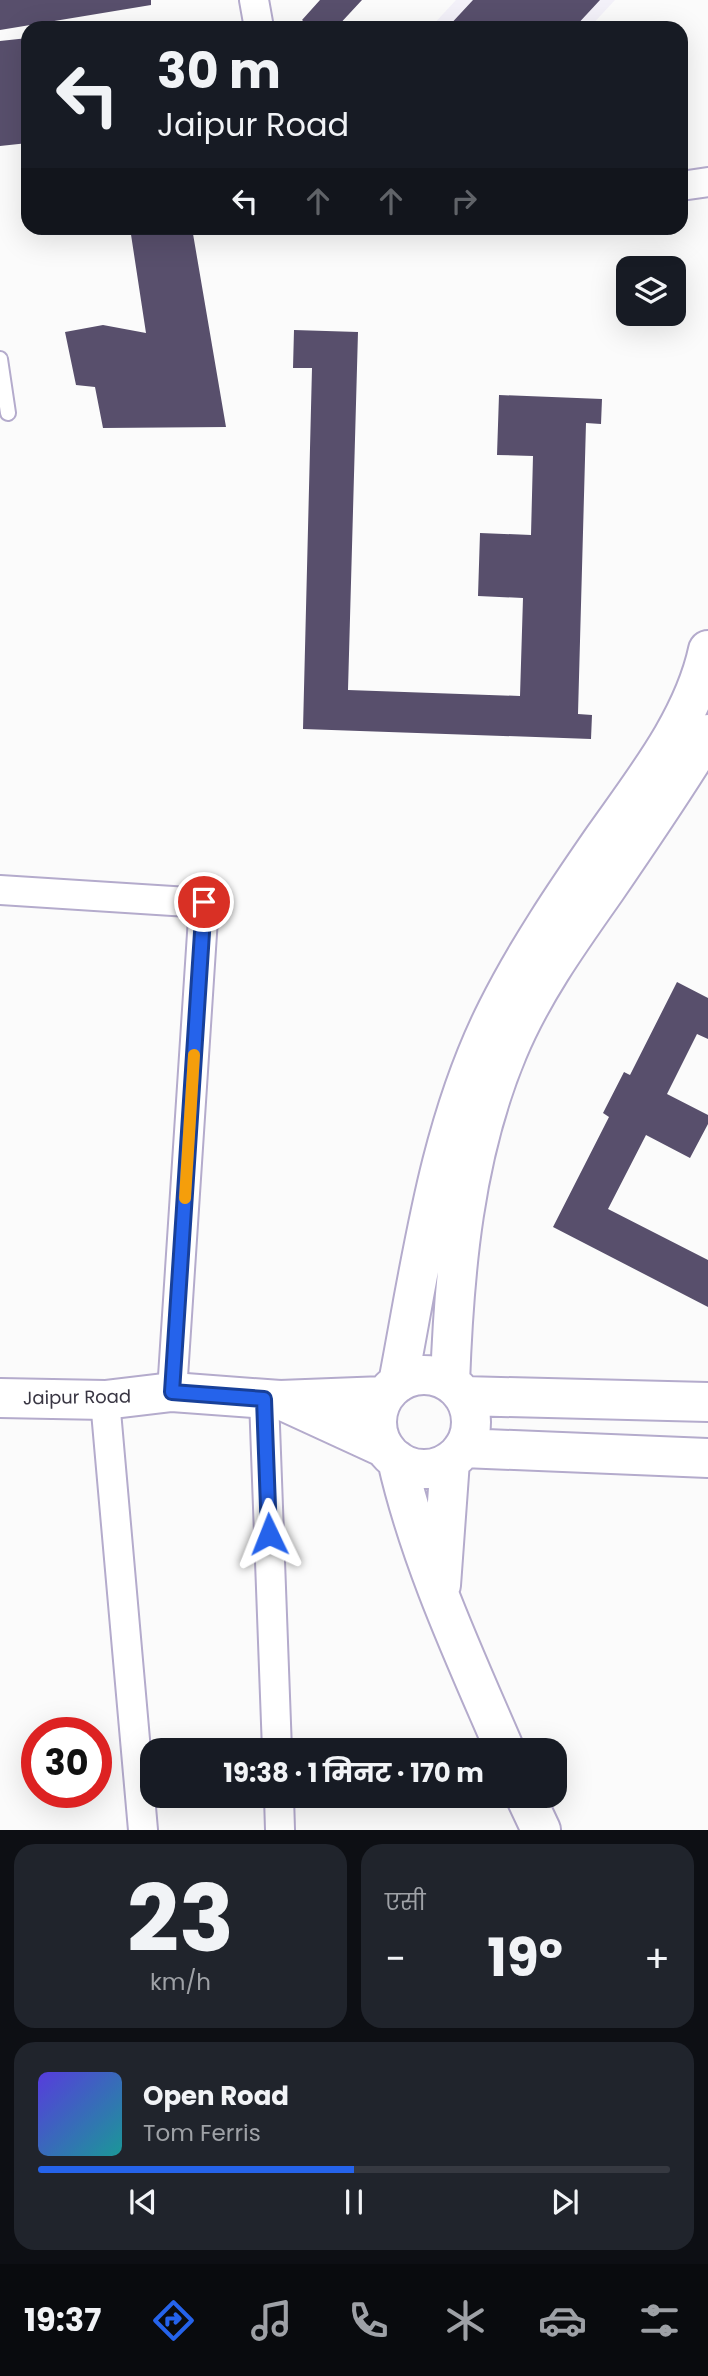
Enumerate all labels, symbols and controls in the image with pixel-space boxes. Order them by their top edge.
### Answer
text: 30 m [157,37,281,105]
icon: left [42,49,133,140]
text: Jaipur Road [157,102,349,147]
icon: left [226,182,264,220]
icon: ahead [299,182,337,220]
icon: ahead [372,182,410,220]
icon: right [445,182,483,220]
map controls [616,256,686,326]
button: layers [616,256,686,326]
pin [174,872,234,932]
icon: arrive [185,883,223,921]
street label: Jaipur Road [23,1384,131,1410]
position arrow [232,1497,306,1571]
speed limit sign: 30 [21,1717,112,1808]
text: 19:38 · 1 मिनट · 170 m [223,1755,484,1791]
text: 23 [127,1855,234,1983]
text: एसी [385,1886,426,1918]
text: 19° [487,1921,563,1994]
text: − [385,1932,406,1985]
text: + [644,1932,670,1985]
text: km/h [150,1966,211,1998]
text: Open Road [143,2078,289,2114]
text: Tom Ferris [143,2117,261,2149]
icon: previous [124,2183,162,2221]
icon: pause [335,2183,373,2221]
icon: next [546,2183,584,2221]
icon: directions [149,2296,198,2345]
icon: music [247,2296,296,2345]
icon: phone [344,2296,393,2345]
icon: climate [441,2296,490,2345]
icon: car [538,2296,587,2345]
icon: filters [635,2296,684,2345]
text: 19:37 [24,2297,101,2342]

